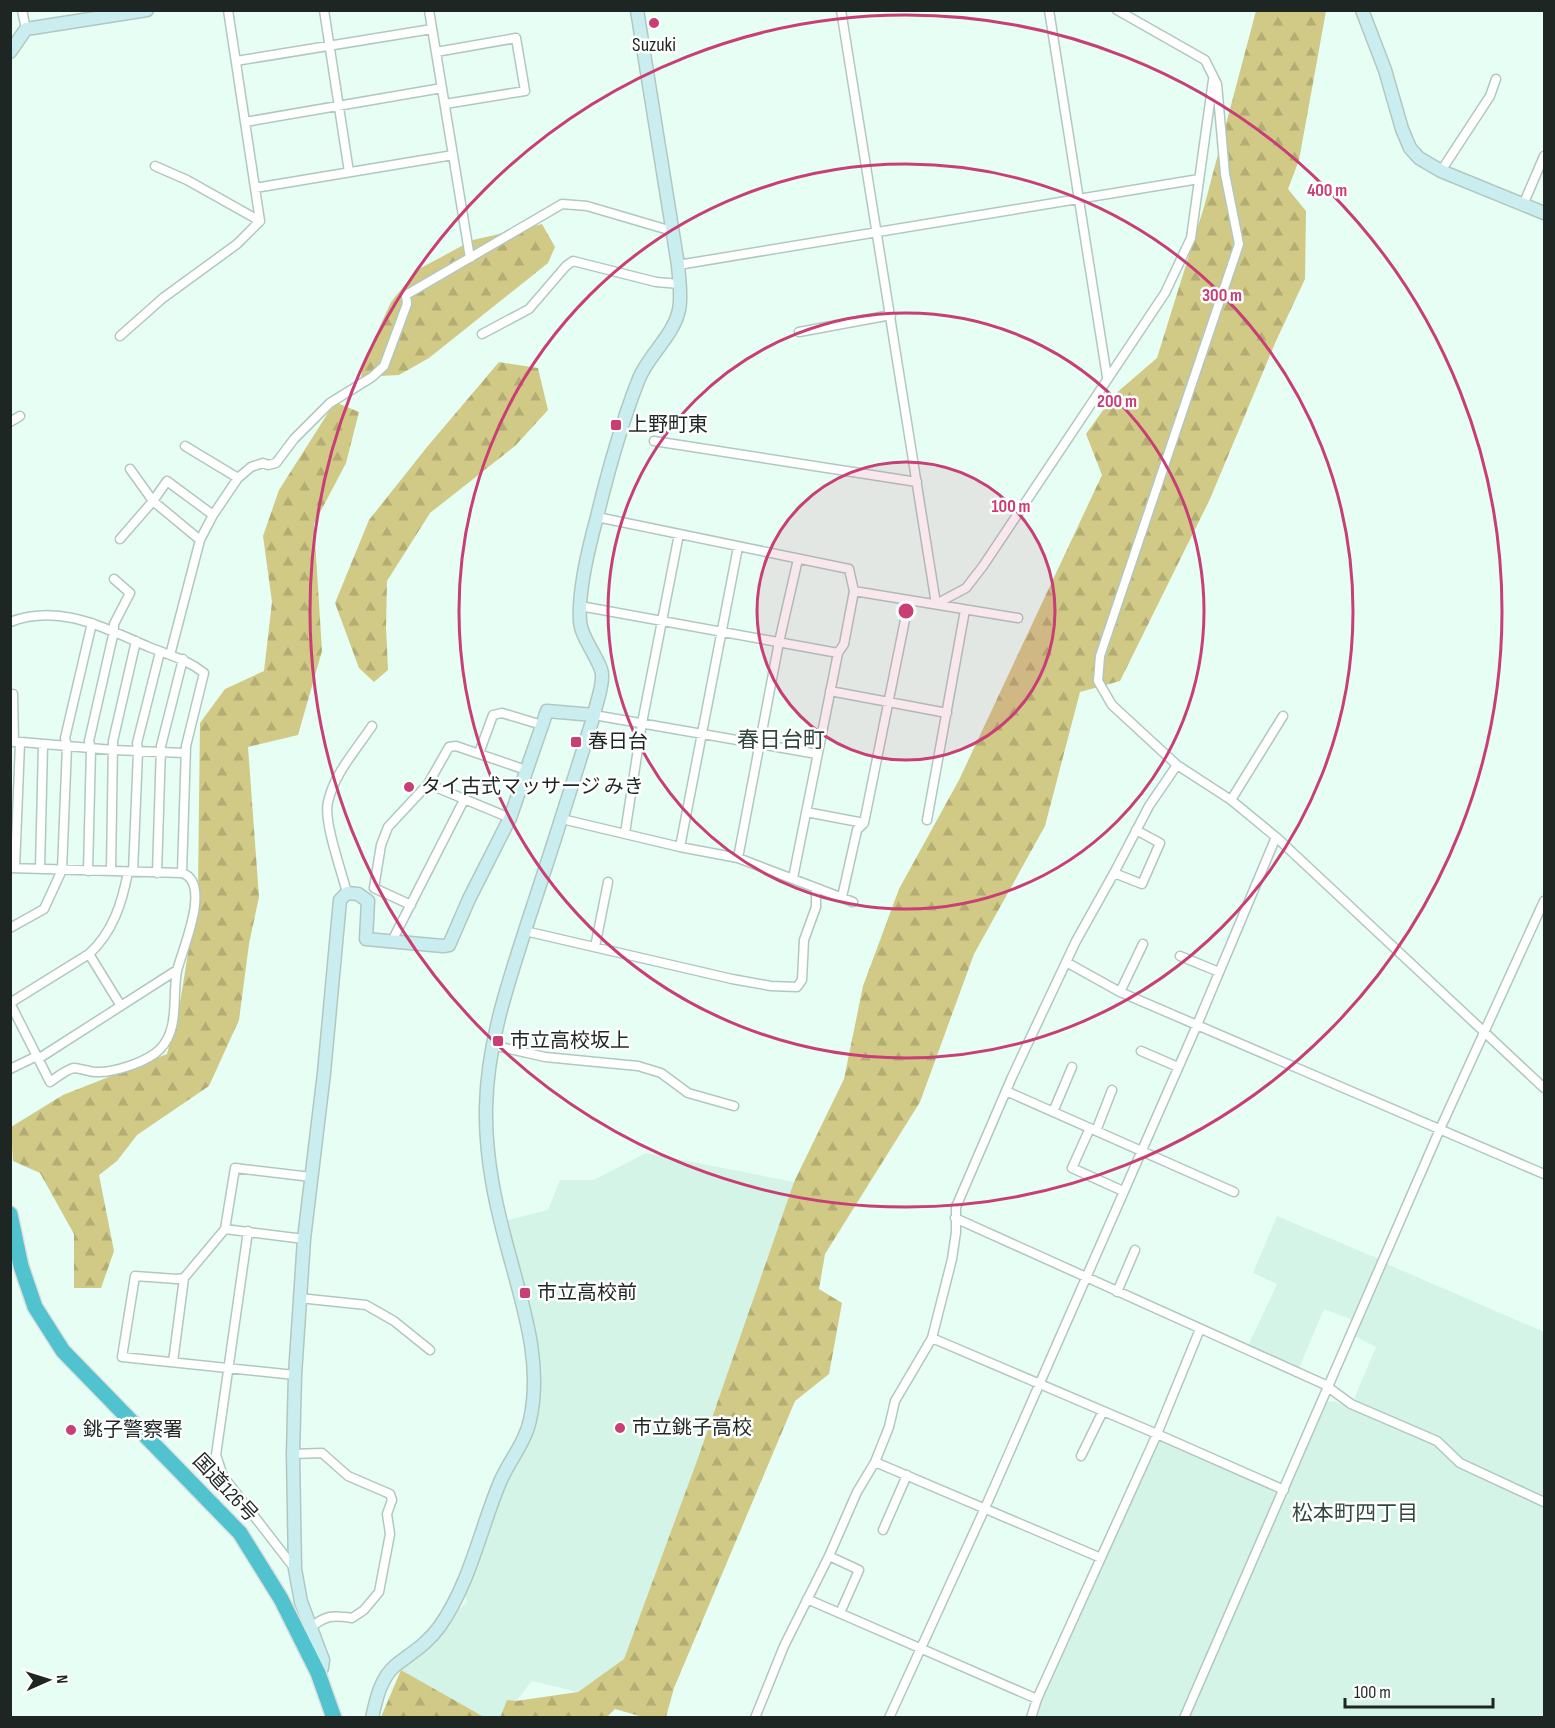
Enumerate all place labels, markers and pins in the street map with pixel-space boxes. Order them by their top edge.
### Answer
marker: Suzuki [647,16,661,30]
place label: Suzuki [632,33,676,57]
place label: 上野町東 [628,413,708,437]
marker: 上野町東 [609,418,623,432]
centre of rings [896,601,916,621]
place label: 春日台 [588,730,648,754]
marker: 春日台 [569,735,583,749]
place label: タイ古式マッサージ みき [421,775,644,799]
marker: タイ古式マッサージ みき [402,780,416,794]
place label: 市立高校坂上 [510,1029,630,1053]
marker: 市立高校坂上 [491,1034,505,1048]
place label: 市立高校前 [537,1281,637,1305]
marker: 市立高校前 [518,1286,532,1300]
place label: 市立銚子高校 [632,1416,752,1440]
place label: 銚子警察署 [83,1418,183,1442]
marker: 市立銚子高校 [613,1421,627,1435]
marker: 銚子警察署 [64,1423,78,1437]

